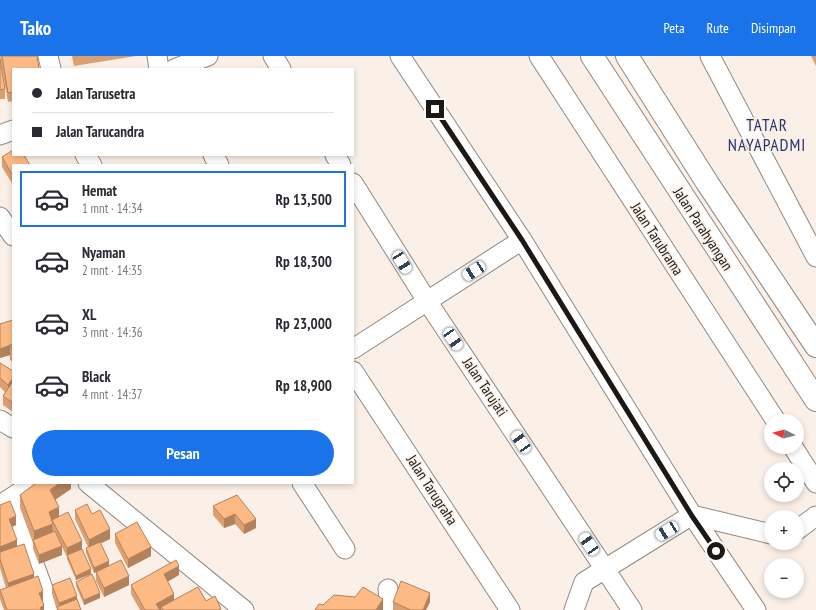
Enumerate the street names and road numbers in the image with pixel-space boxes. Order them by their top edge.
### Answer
street label: Jalan Parahyangan [669,183,737,274]
street label: Jalan Tarubrama [626,198,688,279]
street label: Jalan Tarujati [458,353,512,420]
street label: Jalan Tarugraha [402,450,462,528]

